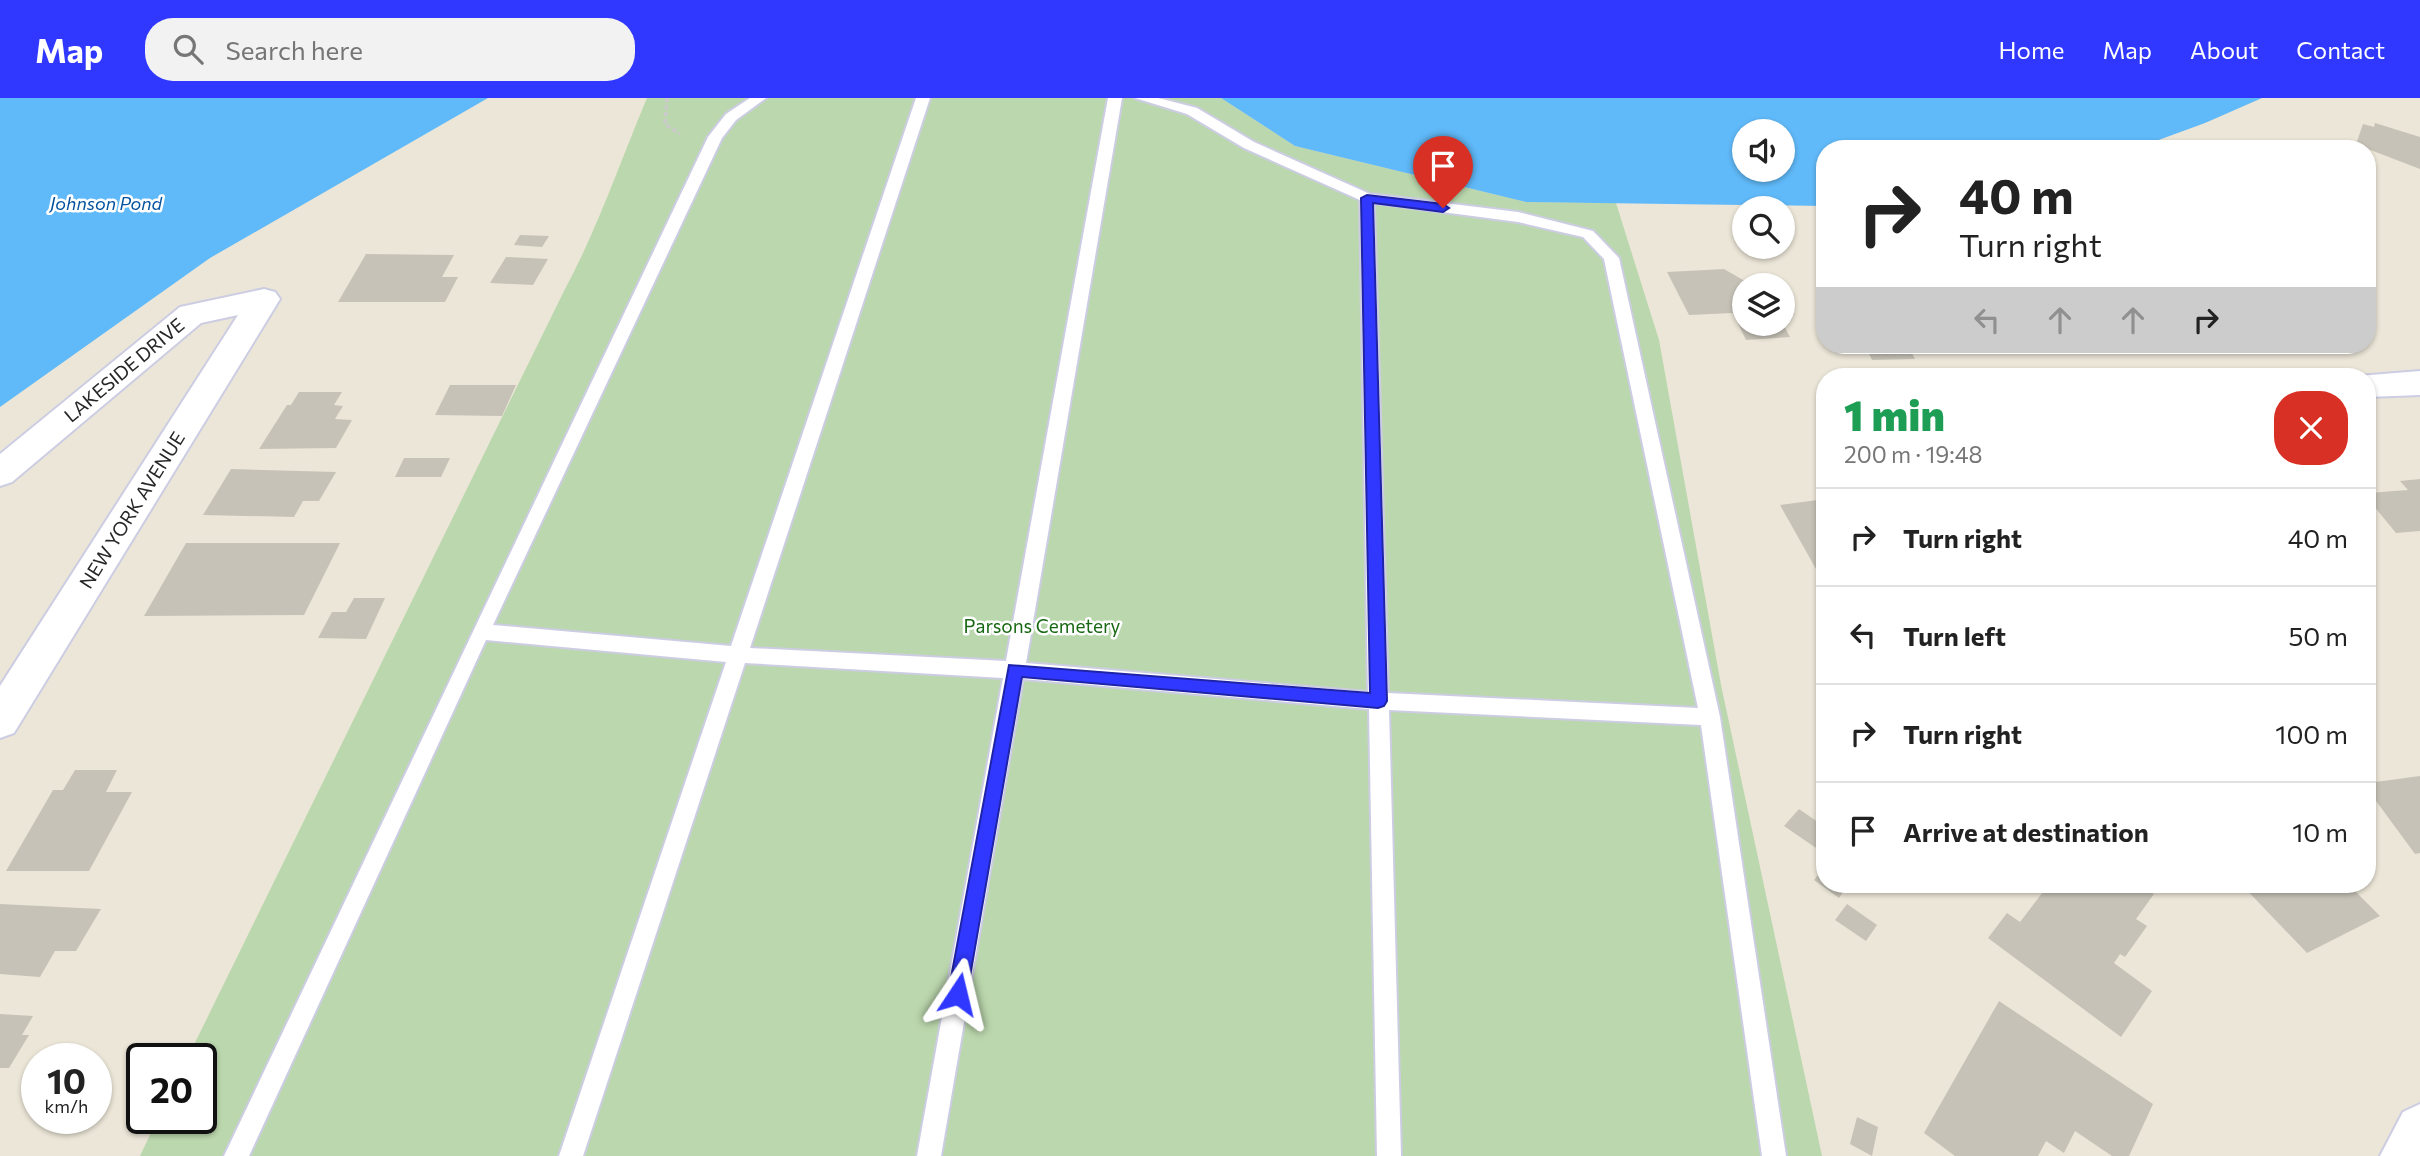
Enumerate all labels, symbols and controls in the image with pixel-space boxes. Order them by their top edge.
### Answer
search box [145,18,635,81]
text: Map [35,29,103,70]
icon: search [169,30,207,68]
text: Search here [225,34,363,65]
text: Home [1999,35,2065,64]
text: Map [2103,35,2152,64]
text: About [2190,35,2258,64]
text: Contact [2296,35,2385,64]
map controls [1732,119,1795,336]
button: sound [1732,119,1795,182]
pin [1413,136,1473,208]
icon: arrive [1424,147,1462,185]
text: 40 m [1959,164,2074,224]
icon: right [1844,168,1935,259]
water label: Johnson Pond [48,192,162,214]
button: search [1732,196,1795,259]
text: Turn right [1959,224,2102,264]
button: layers [1732,273,1795,336]
icon: left [1968,301,2006,339]
icon: ahead [2041,301,2079,339]
icon: ahead [2114,301,2152,339]
icon: right [2187,301,2225,339]
street label: LAKESIDE DRIVE [59,313,188,427]
text: 1 min [1844,388,1945,440]
button: close [2274,391,2348,465]
street label: NEW YORK AVENUE [74,427,189,592]
text: 200 m · 19:48 [1844,440,1982,468]
icon: right [1844,518,1882,556]
text: Turn right [1903,522,2022,553]
text: 40 m [2288,522,2348,553]
park label: Parsons Cemetery [964,614,1121,637]
icon: left [1844,616,1882,654]
text: Turn left [1903,620,2006,651]
text: 50 m [2288,620,2348,651]
icon: right [1844,714,1882,752]
text: Turn right [1903,718,2022,749]
text: 100 m [2275,718,2348,749]
icon: arrive [1844,812,1882,850]
text: Arrive at destination [1903,816,2149,847]
text: 10 m [2292,816,2348,847]
position arrow [921,957,995,1031]
speed limit sign: 20 [126,1043,217,1134]
text: 10 [47,1058,86,1101]
text: km/h [45,1095,88,1117]

